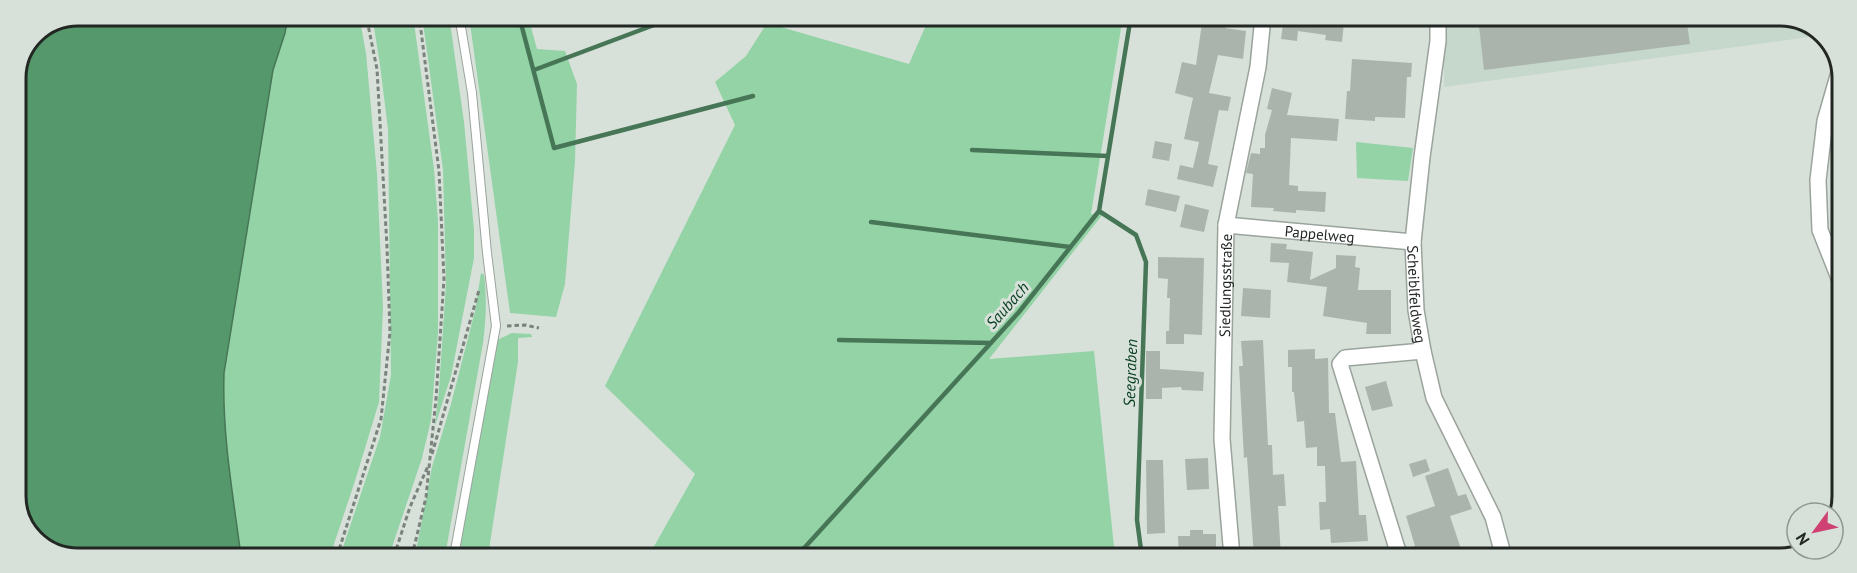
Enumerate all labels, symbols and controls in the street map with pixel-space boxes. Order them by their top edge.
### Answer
street label: Pappelweg [1284,221,1355,246]
street label: Siedlungsstraße [1214,234,1235,337]
street label: Scheiblfeldweg [1404,245,1431,345]
water label: Saubach [981,278,1033,332]
water label: Seegraben [1119,339,1141,407]
north arrow [1785,501,1845,561]
text: N [1791,529,1814,549]

